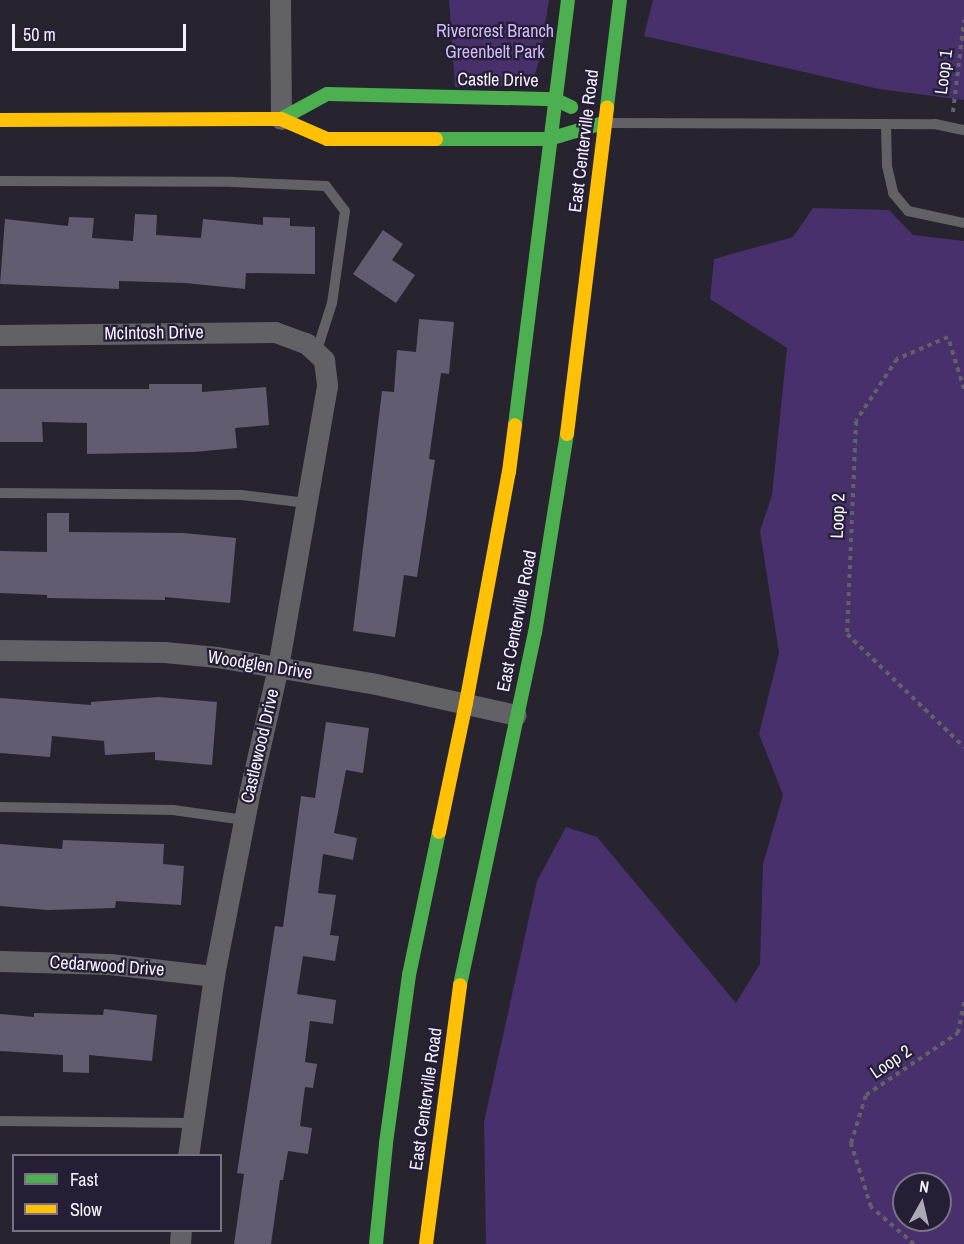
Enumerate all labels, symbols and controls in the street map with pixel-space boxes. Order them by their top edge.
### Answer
scale bar [15,12,189,50]
park label: Rivercrest Branch Greenbelt Park [436,21,554,63]
text: 50 m [23,22,56,47]
street label: Loop 1 [931,48,957,96]
street label: Castle Drive [457,68,539,92]
street label: East Centerville Road [565,68,603,214]
street label: McIntosh Drive [104,321,204,345]
street label: Loop 2 [826,493,850,539]
street label: East Centerville Road [493,548,541,694]
street label: Woodglen Drive [206,646,314,684]
street label: Castlewood Drive [236,687,284,805]
street label: Cedarwood Drive [49,951,165,981]
street label: East Centerville Road [405,1026,447,1172]
street label: Loop 2 [866,1040,916,1084]
legend [12,1154,222,1232]
text: Fast [70,1167,98,1192]
north arrow [892,1172,952,1232]
text: N [918,1175,930,1198]
text: Slow [70,1197,102,1222]

